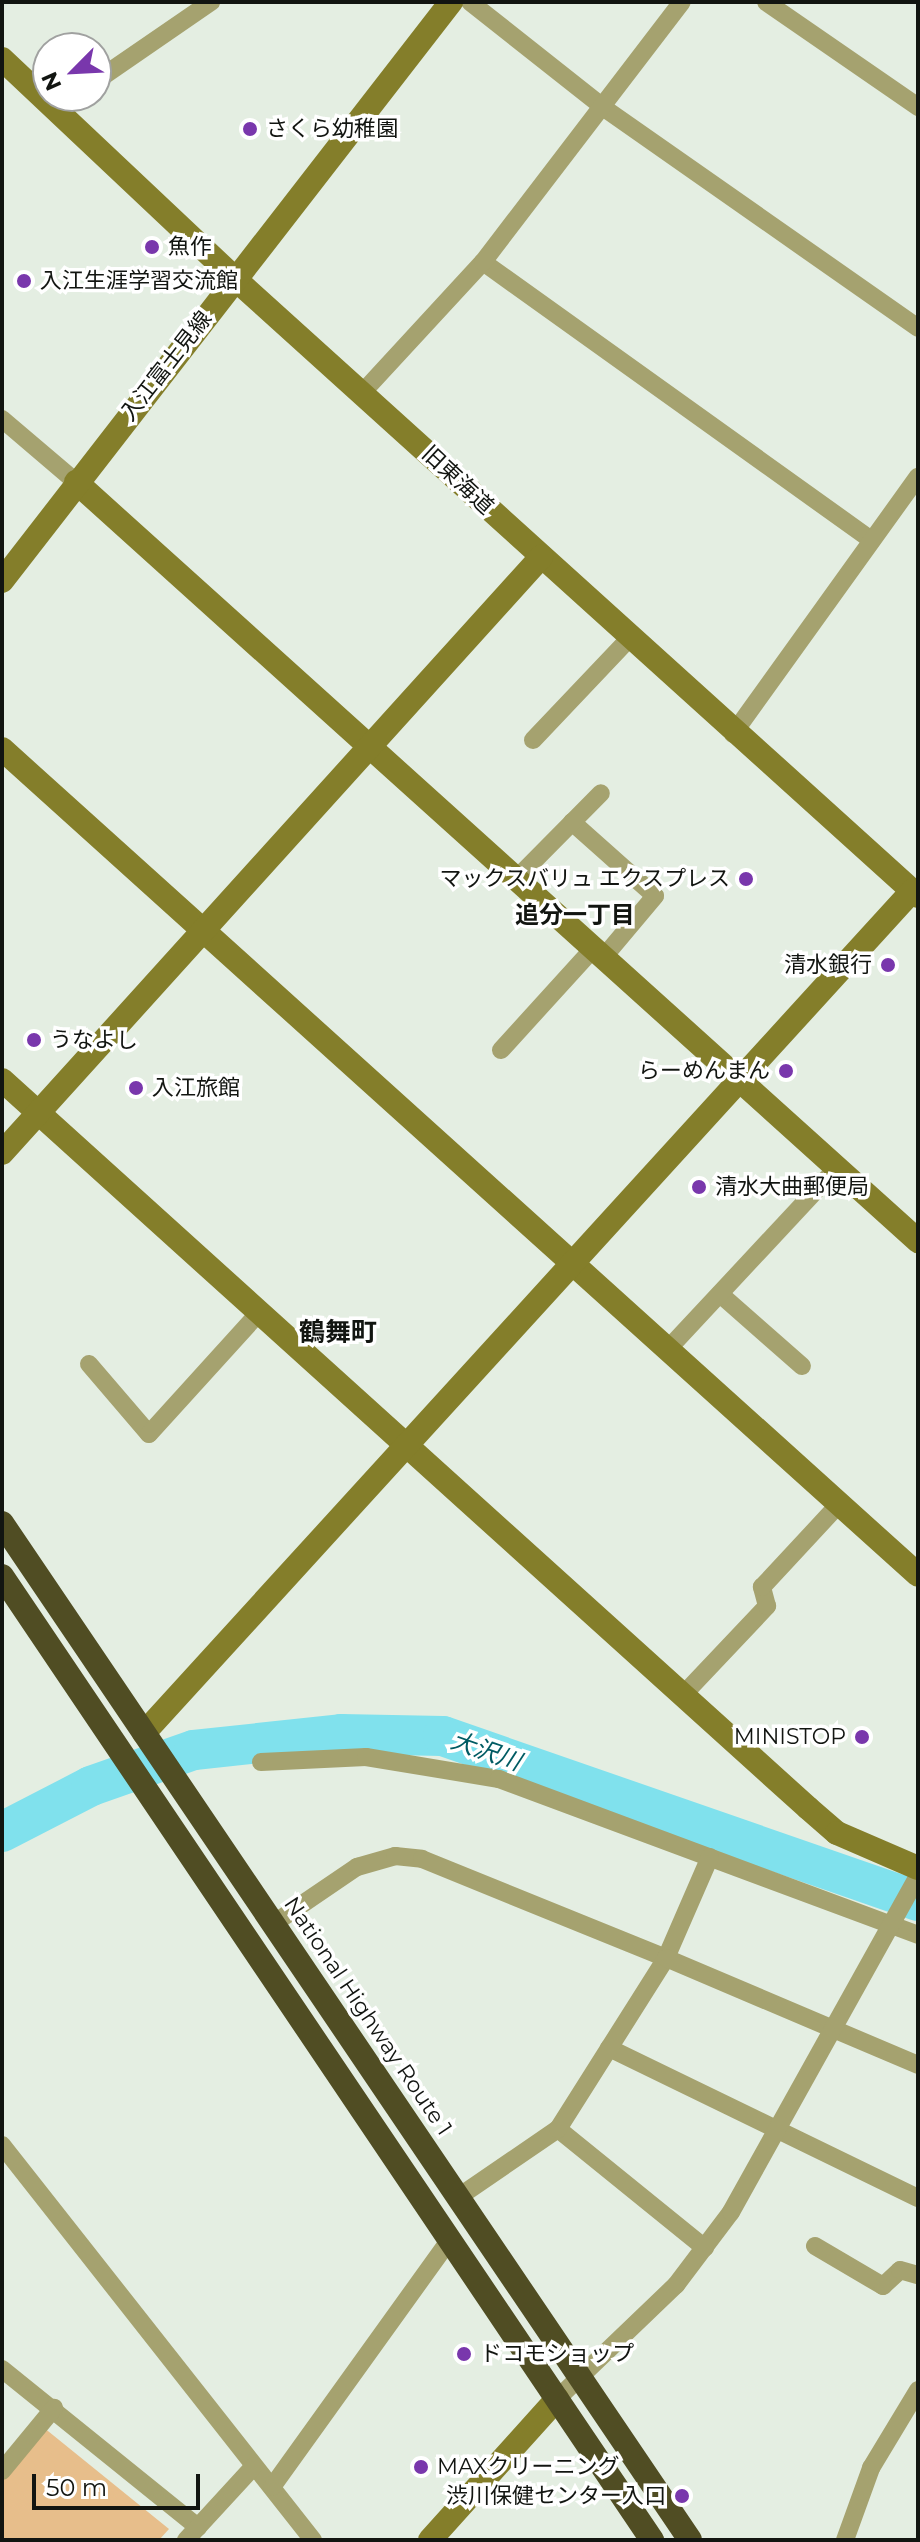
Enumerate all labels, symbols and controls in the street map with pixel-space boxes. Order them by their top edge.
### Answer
north arrow [32,32,112,112]
text: N [35,68,67,95]
place label: さくら幼稚園 [266,116,398,142]
marker: さくら幼稚園 [241,120,259,138]
place label: 魚作 [168,234,212,260]
marker: 魚作 [143,238,161,256]
place label: 入江生涯学習交流館 [40,268,238,294]
marker: 入江生涯学習交流館 [15,272,33,290]
street label: 入江富士見線 [115,306,217,426]
street label: 旧東海道 [417,440,499,520]
place label: マックスバリュ エクスプレス [438,866,730,892]
marker: マックスバリュ エクスプレス [737,870,755,888]
district label: 追分一丁目 [515,901,635,929]
place label: 清水銀行 [784,952,872,978]
marker: 清水銀行 [879,956,897,974]
place label: うなよし [50,1027,138,1053]
marker: うなよし [25,1031,43,1049]
place label: らーめんまん [638,1058,770,1084]
marker: らーめんまん [777,1062,795,1080]
place label: 入江旅館 [152,1075,240,1101]
marker: 入江旅館 [127,1079,145,1097]
place label: 清水大曲郵便局 [715,1174,869,1200]
marker: 清水大曲郵便局 [690,1178,708,1196]
district label: 鶴舞町 [299,1317,377,1349]
place label: MINISTOP [734,1724,846,1750]
water label: 大沢川 [447,1726,525,1776]
marker: MINISTOP [853,1728,871,1746]
street label: National Highway Route 1 [278,1892,458,2140]
place label: ドコモショップ [480,2341,634,2367]
marker: ドコモショップ [455,2345,473,2363]
place label: MAXクリーニング [437,2454,620,2480]
scale bar [36,2458,204,2508]
marker: MAXクリーニング [412,2458,430,2476]
text: 50 m [46,2473,107,2502]
place label: 渋川保健センター入口 [446,2483,666,2509]
marker: 渋川保健センター入口 [673,2487,691,2505]

